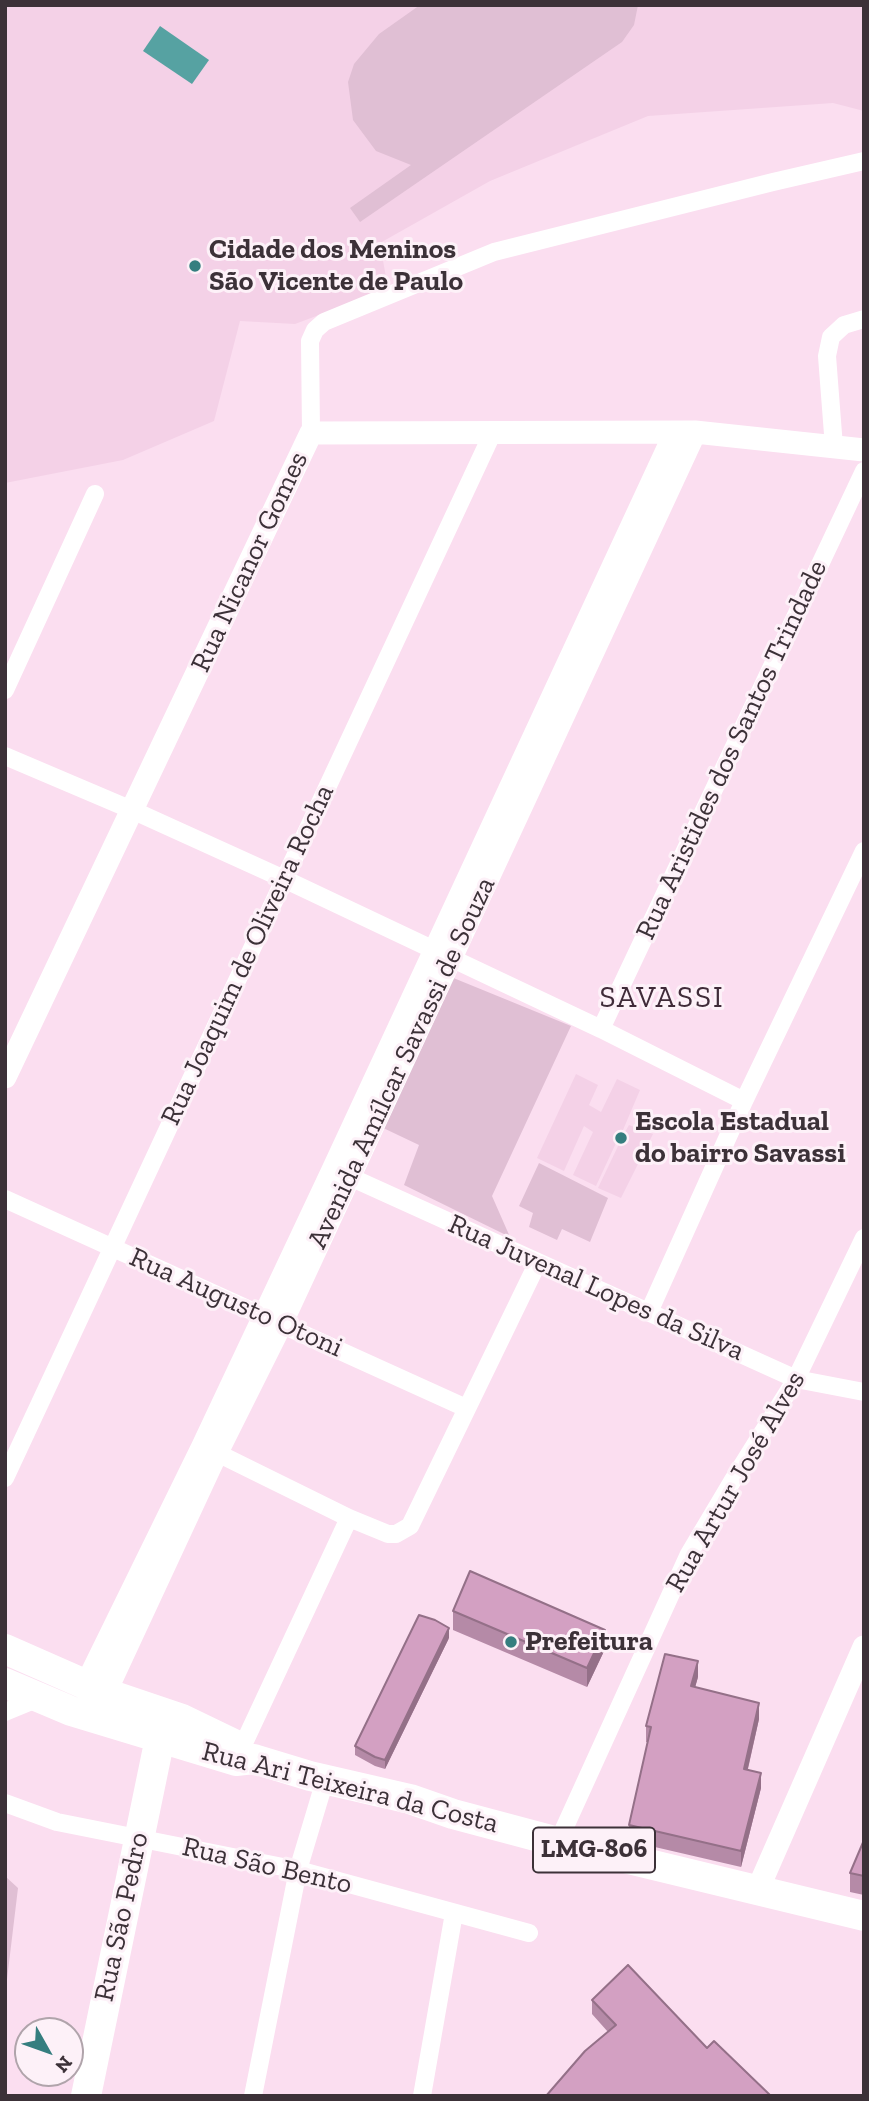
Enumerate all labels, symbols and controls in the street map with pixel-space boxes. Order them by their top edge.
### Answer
place label: Cidade dos Meninos São Vicente de Paulo [209,233,463,299]
marker: Cidade dos Meninos São Vicente de Paulo [187,258,203,274]
street label: Rua Nicanor Gomes [184,447,316,677]
street label: Rua Aristides dos Santos Trindade [629,555,835,945]
street label: Rua Joaquim de Oliveira Rocha [154,780,342,1130]
street label: Avenida Amílcar Savassi de Souza [301,872,503,1254]
district label: SAVASSI [600,980,724,1016]
place label: Escola Estadual do bairro Savassi [635,1105,846,1171]
marker: Escola Estadual do bairro Savassi [613,1130,629,1146]
street label: Rua Juvenal Lopes da Silva [443,1207,749,1369]
street label: Rua Augusto Otoni [124,1241,348,1365]
street label: Rua Artur José Alves [659,1366,813,1598]
place label: Prefeitura [525,1625,653,1659]
marker: Prefeitura [503,1634,519,1650]
street label: Rua Ari Teixeira da Costa [198,1735,502,1841]
road number: LMG-806 [533,1828,655,1872]
street label: Rua São Pedro [88,1829,156,2005]
street label: Rua São Bento [179,1830,355,1902]
north arrow [14,2017,84,2087]
text: N [50,2052,77,2077]

